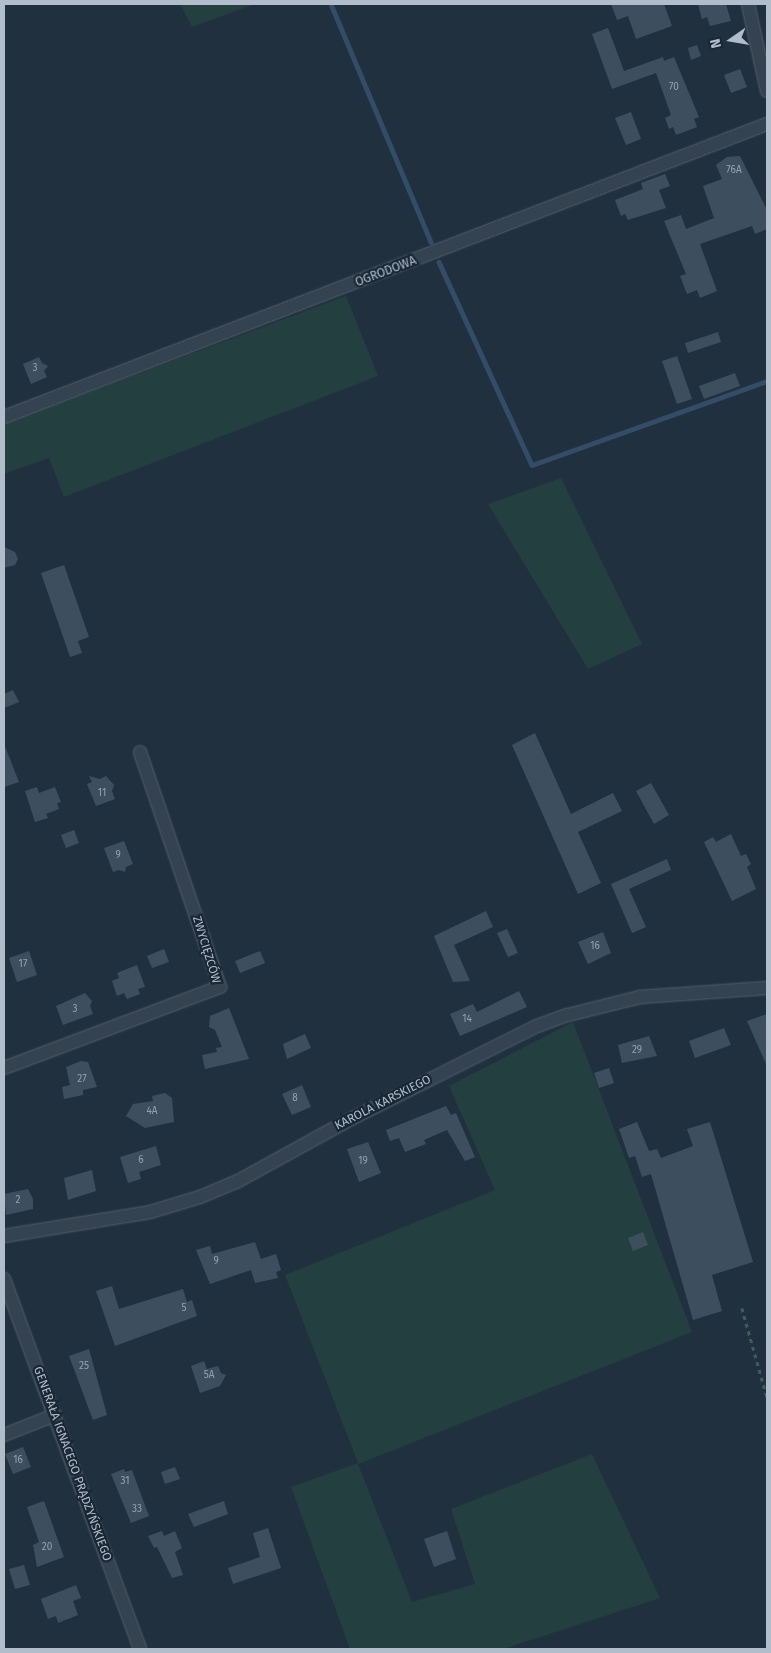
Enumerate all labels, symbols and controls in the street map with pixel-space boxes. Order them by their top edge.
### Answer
north arrow [706,15,756,65]
text: N [707,37,725,50]
house number: 70 [669,82,679,94]
house number: 76A [726,165,742,177]
street label: OGRODOWA [353,254,419,290]
house number: 3 [33,363,37,375]
house number: 11 [98,788,106,800]
house number: 9 [115,850,121,862]
street label: ZWYCIĘZCÓW [189,915,223,985]
house number: 16 [590,941,600,953]
house number: 17 [19,959,27,971]
house number: 3 [73,1004,77,1016]
house number: 14 [462,1014,472,1026]
house number: 29 [632,1045,642,1057]
street label: KAROLA KARSKIEGO [333,1073,433,1133]
house number: 27 [77,1074,87,1086]
house number: 8 [292,1093,298,1105]
house number: 4A [146,1106,158,1118]
house number: 6 [138,1155,144,1167]
house number: 19 [358,1156,368,1168]
house number: 2 [16,1195,20,1207]
house number: 9 [213,1256,219,1268]
house number: 5 [181,1303,187,1315]
house number: 25 [79,1361,89,1373]
street label: GENERAŁA IGNACEGO PRĄDZYŃSKIEGO [30,1365,114,1563]
house number: 5A [204,1370,214,1382]
house number: 16 [13,1455,23,1467]
house number: 31 [120,1476,130,1488]
house number: 33 [132,1504,142,1516]
house number: 20 [42,1542,52,1554]

